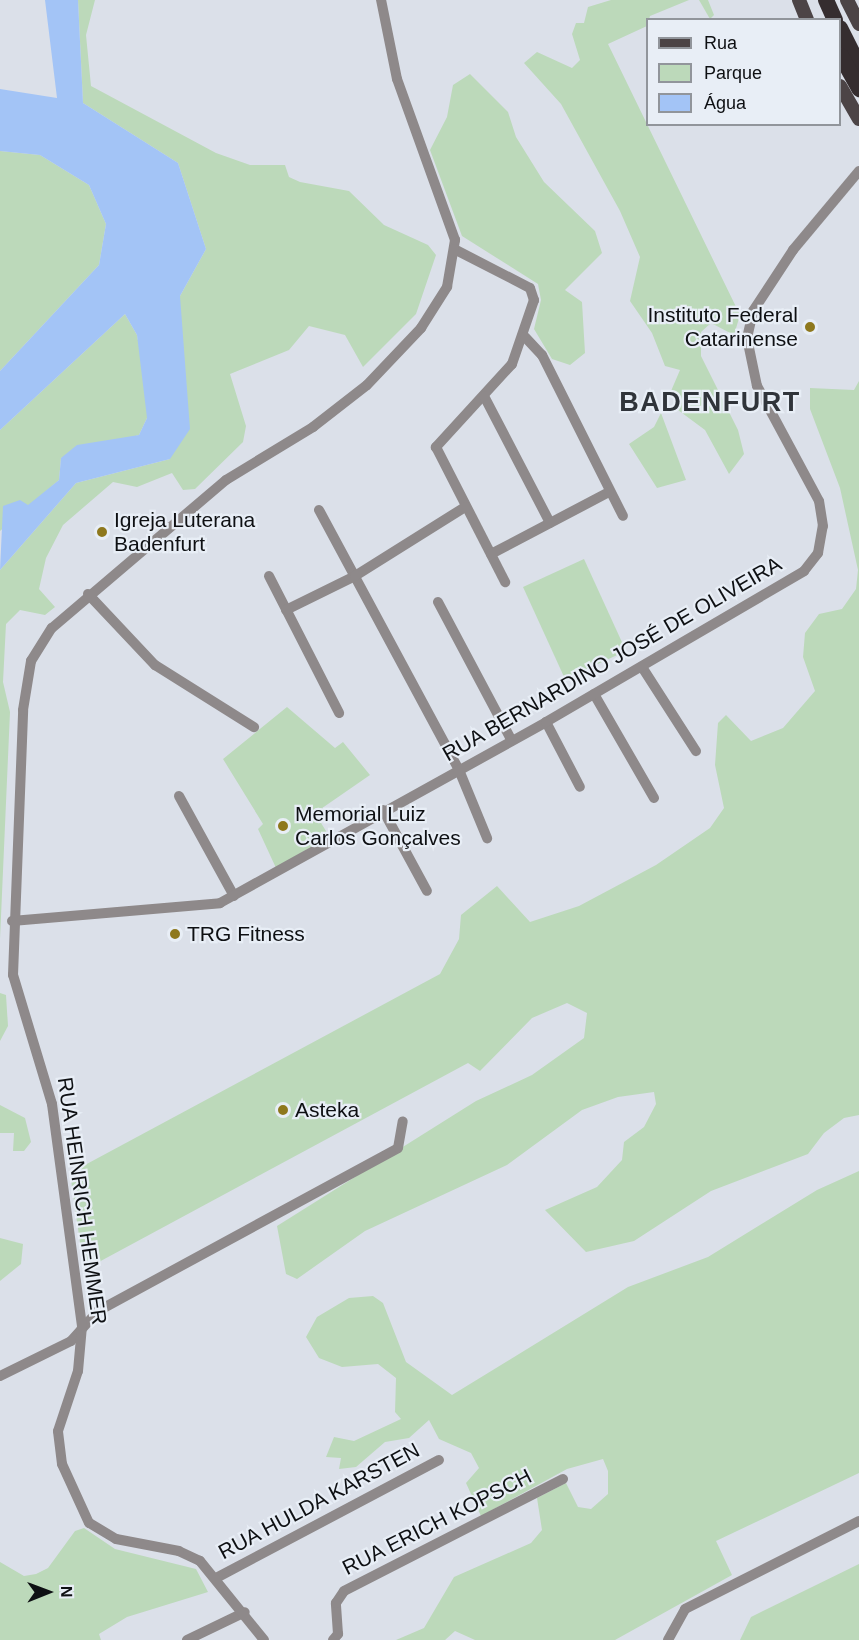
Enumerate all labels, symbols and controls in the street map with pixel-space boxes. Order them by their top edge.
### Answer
legend [646,18,841,126]
text: Rua [704,33,737,53]
text: Parque [704,63,762,83]
text: Água [704,93,746,113]
place label: Instituto Federal Catarinense [647,302,798,352]
marker: Instituto Federal Catarinense [803,320,817,334]
district label: BADENFURT [619,387,801,419]
place label: Igreja Luterana Badenfurt [114,507,255,557]
marker: Igreja Luterana Badenfurt [95,525,109,539]
street label: RUA BERNARDINO JOSÉ DE OLIVEIRA [437,551,787,767]
place label: Memorial Luiz Carlos Gonçalves [295,801,461,851]
marker: Memorial Luiz Carlos Gonçalves [276,819,290,833]
place label: TRG Fitness [187,921,305,947]
marker: TRG Fitness [168,927,182,941]
street label: RUA HEINRICH HEMMER [52,1075,112,1327]
place label: Asteka [295,1097,359,1123]
marker: Asteka [276,1103,290,1117]
street label: RUA HULDA KARSTEN [213,1437,425,1565]
street label: RUA ERICH KOPSCH [338,1463,536,1581]
north arrow [18,1562,78,1622]
text: N [58,1586,75,1598]

